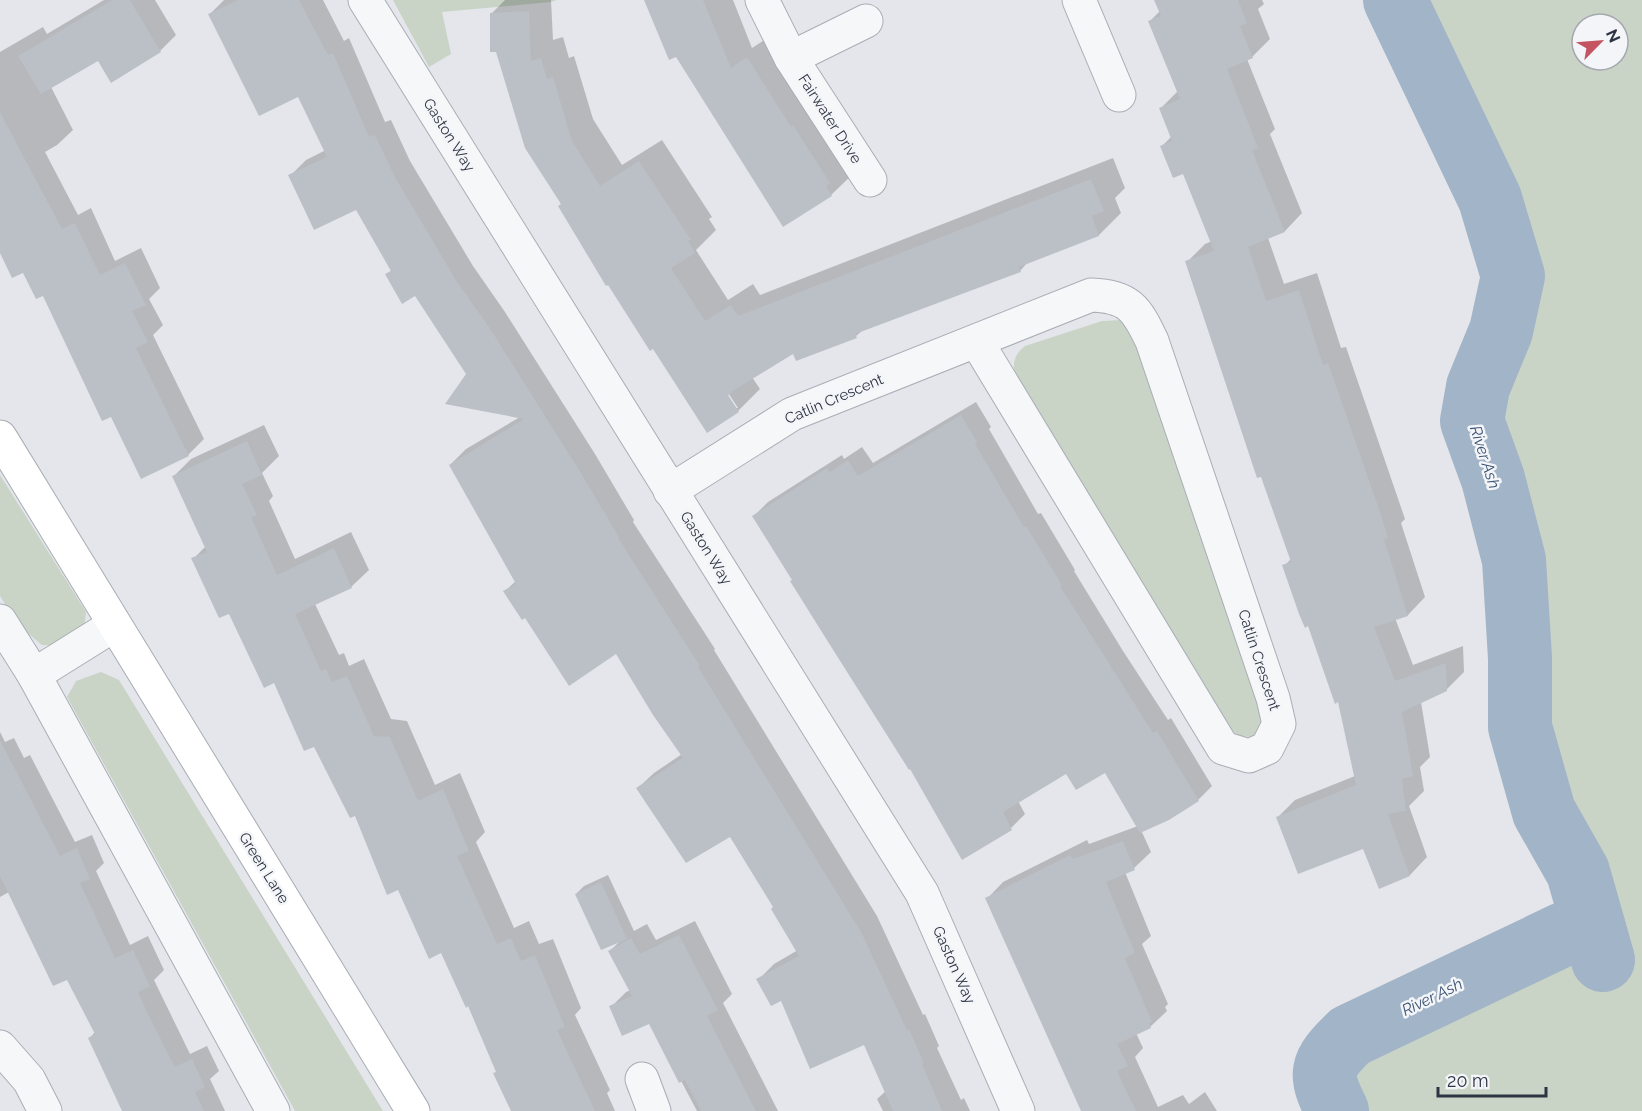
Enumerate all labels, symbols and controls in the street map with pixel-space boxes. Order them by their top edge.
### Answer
north arrow [1570,12,1630,72]
text: N [1602,26,1624,45]
street label: Fairwater Drive [794,71,866,167]
street label: Gaston Way [419,95,479,175]
street label: Catlin Crescent [782,370,886,428]
water label: River Ash [1466,423,1504,491]
street label: Gaston Way [676,508,736,588]
street label: Catlin Crescent [1234,607,1284,713]
street label: Green Lane [235,829,293,907]
street label: Gaston Way [929,923,979,1007]
water label: River Ash [1399,974,1465,1020]
scale bar [1438,1060,1546,1098]
text: 20 m [1447,1070,1489,1091]

